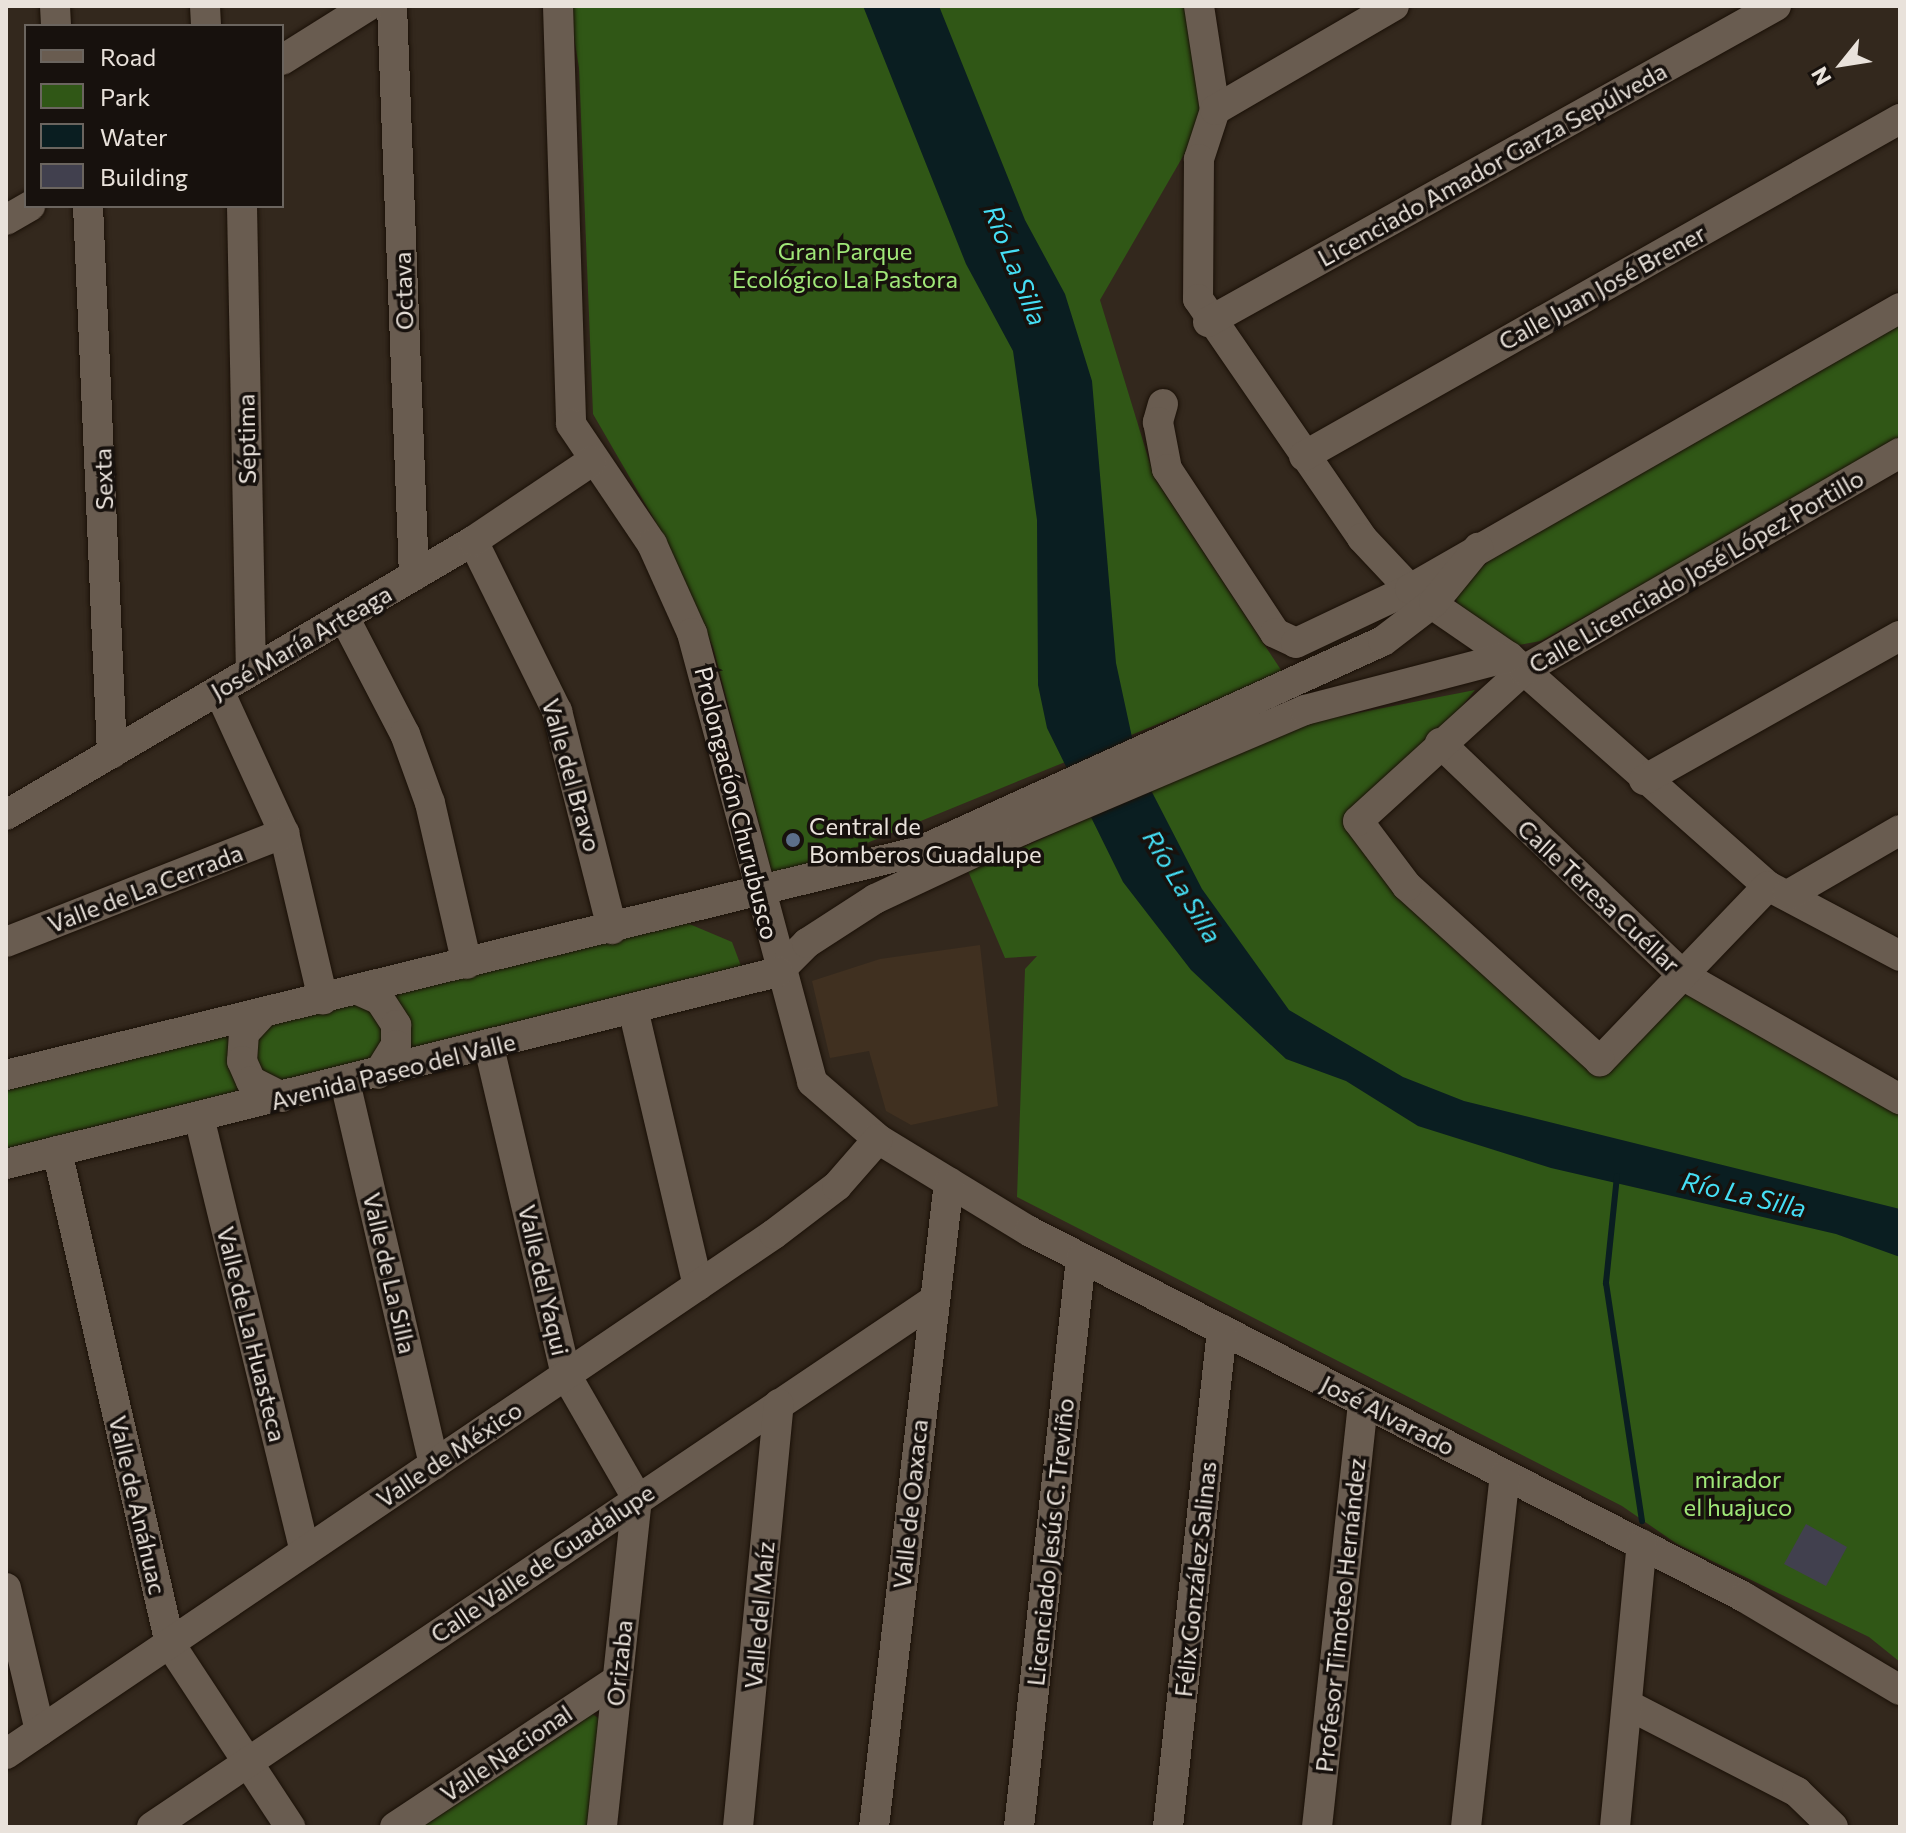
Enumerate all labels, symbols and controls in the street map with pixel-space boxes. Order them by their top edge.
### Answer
legend [24,24,284,208]
north arrow [1802,24,1882,104]
text: Road [100,42,156,71]
street label: Licenciado Amador Garza Sepúlveda [1313,56,1671,272]
text: N [1805,62,1837,90]
text: Park [100,82,150,111]
text: Water [100,122,168,151]
text: Building [100,162,188,191]
water label: Río La Silla [978,200,1054,330]
street label: Calle Juan José Brener [1493,218,1711,356]
park label: Gran Parque Ecológico La Pastora [732,237,958,293]
street label: Octava [387,251,419,331]
street label: Séptima [231,394,261,484]
street label: Sexta [88,448,118,510]
street label: Calle Licenciado José López Portillo [1523,463,1869,679]
street label: José María Arteaga [206,579,396,705]
street label: Prolongacíon Churubusco [689,664,785,942]
street label: Valle del Bravo [536,695,608,855]
place label: Central de Bomberos Guadalupe [809,812,1042,868]
street label: Calle Teresa Cuéllar [1512,813,1686,979]
water label: Río La Silla [1137,824,1229,948]
marker: Central de Bomberos Guadalupe [784,831,802,849]
street label: Valle de La Cerrada [44,838,246,938]
street label: Avenida Paseo del Valle [268,1027,518,1115]
water label: Río La Silla [1679,1165,1809,1223]
street label: Valle de La Silla [358,1190,422,1356]
street label: Valle del Yaqui [513,1202,575,1358]
street label: Valle de La Huasteca [211,1223,293,1445]
street label: José Alvarado [1316,1369,1460,1461]
street label: Valle de México [371,1395,527,1513]
street label: Licenciado Jesús C. Treviño [1021,1397,1079,1687]
street label: Valle de Anáhuac [103,1413,173,1597]
street label: Valle de Oaxaca [887,1418,933,1590]
street label: Profesor Timoteo Hernández [1309,1456,1371,1774]
street label: Félix González Salinas [1168,1460,1222,1698]
park label: mirador el huajuco [1684,1465,1792,1521]
street label: Calle Valle de Guadalupe [425,1478,659,1648]
street label: Valle del Maíz [738,1540,780,1690]
street label: Orizaba [600,1618,638,1708]
street label: Valle Nacional [435,1698,577,1808]

